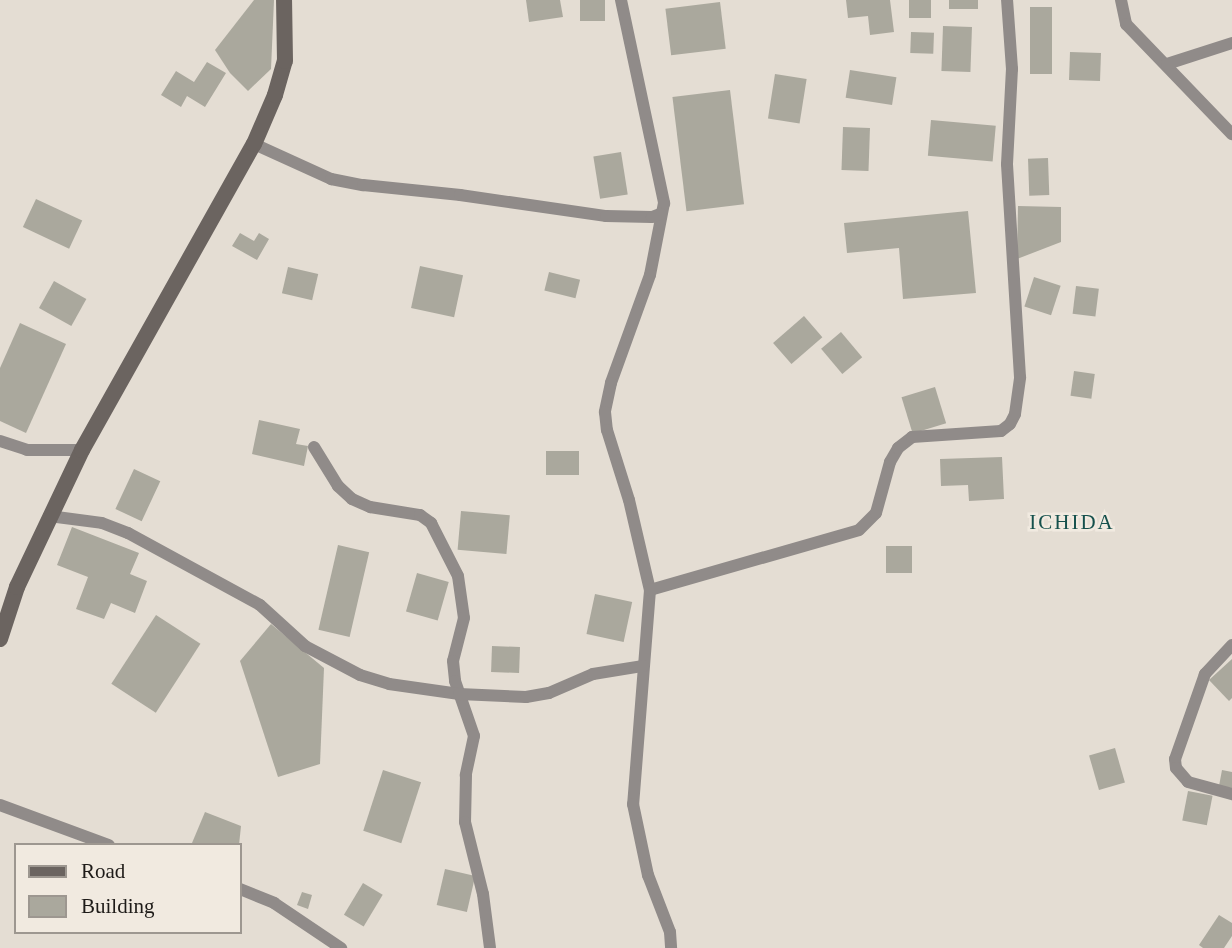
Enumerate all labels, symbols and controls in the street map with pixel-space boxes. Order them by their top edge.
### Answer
district label: ICHIDA [1030,509,1114,535]
legend [14,843,242,934]
text: Road [81,859,125,883]
text: Building [81,894,155,918]

